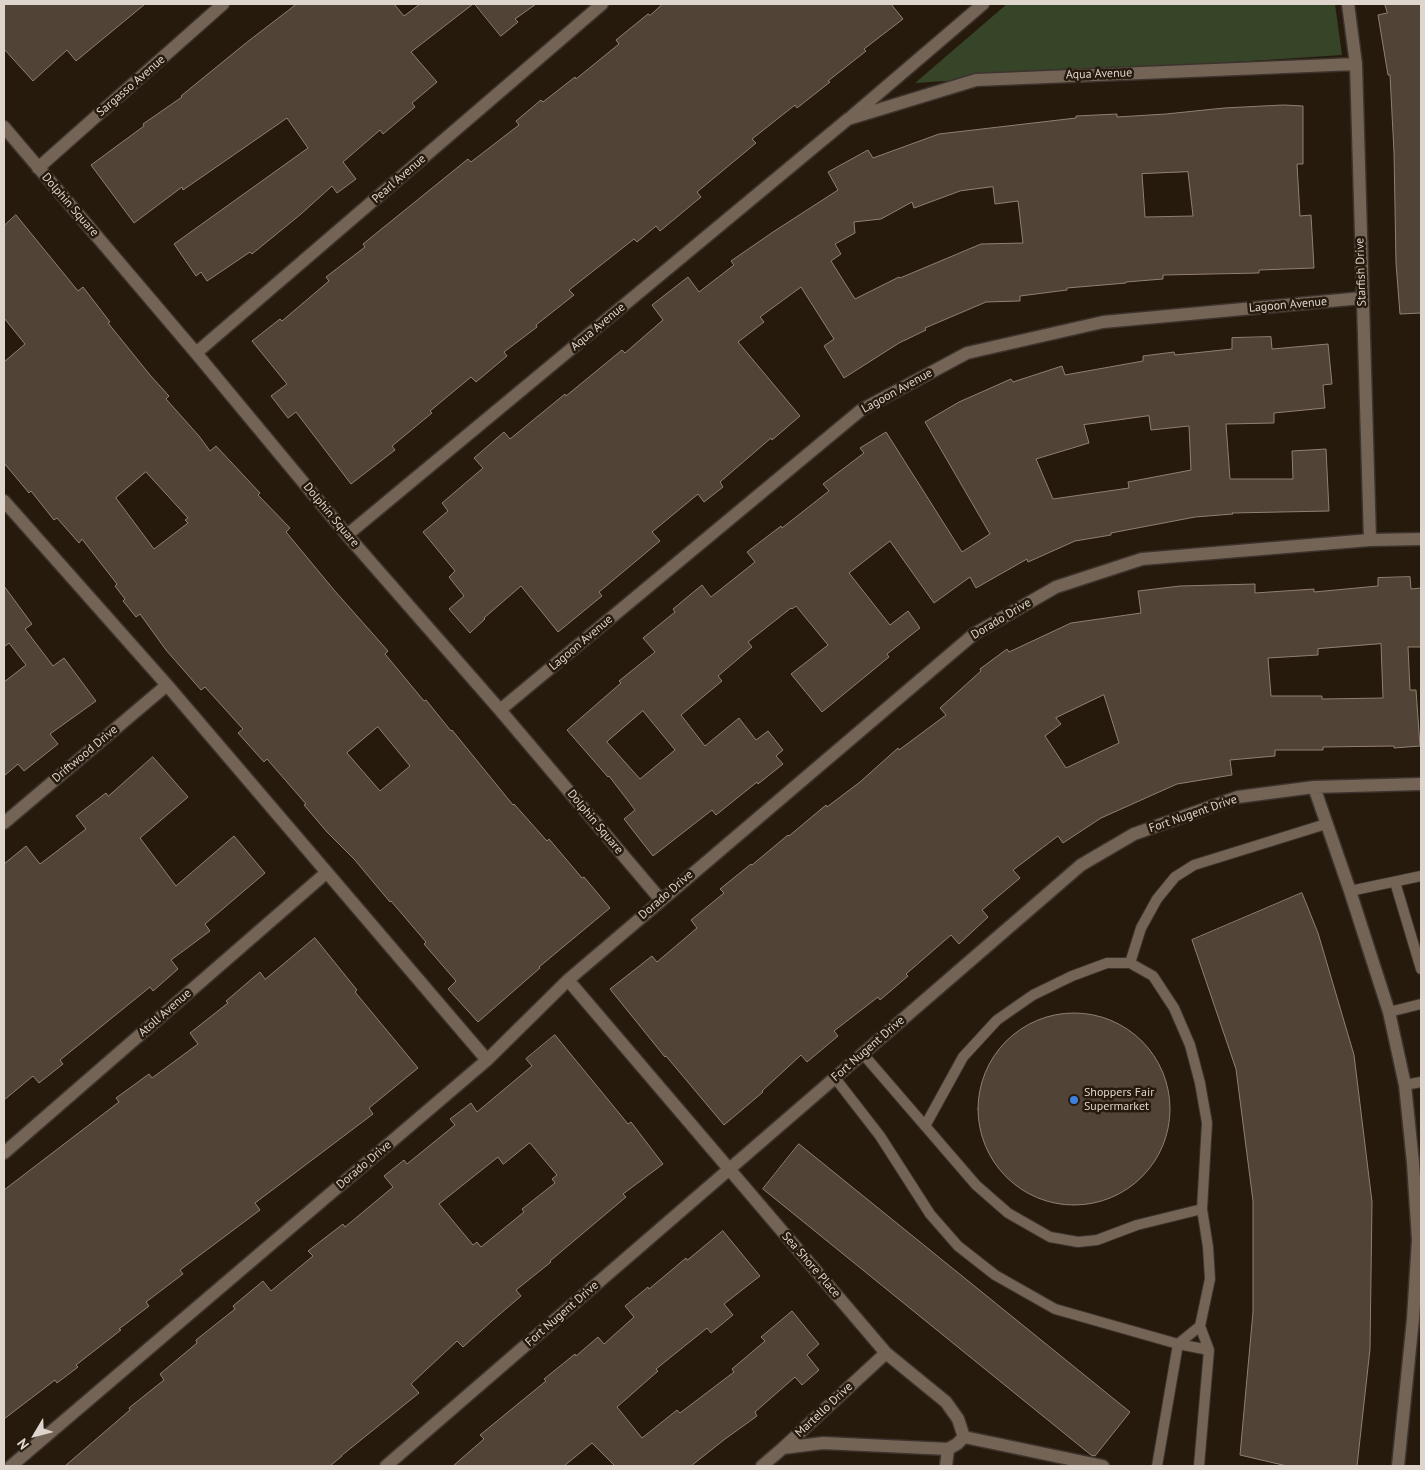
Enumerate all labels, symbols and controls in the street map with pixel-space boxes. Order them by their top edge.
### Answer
street label: Sargasso Avenue [94,52,168,120]
street label: Aqua Avenue [1066,66,1132,82]
street label: Pearl Avenue [369,152,429,206]
street label: Dolphin Square [39,170,101,240]
street label: Starfish Drive [1353,237,1369,307]
street label: Lagoon Avenue [1248,294,1328,316]
street label: Aqua Avenue [568,300,628,354]
street label: Lagoon Avenue [859,366,935,416]
street label: Dolphin Square [300,480,362,550]
street label: Dorado Drive [968,595,1034,643]
street label: Lagoon Avenue [546,612,616,674]
street label: Driftwood Drive [49,722,121,786]
street label: Dolphin Square [564,787,626,857]
street label: Fort Nugent Drive [1147,792,1239,836]
street label: Dorado Drive [636,867,696,923]
street label: Atoll Avenue [136,986,194,1040]
street label: Fort Nugent Drive [828,1013,908,1085]
place label: Shoppers Fair Supermarket [1084,1086,1154,1114]
marker: Shoppers Fair Supermarket [1068,1094,1080,1106]
street label: Dorado Drive [334,1138,394,1192]
street label: Sea Shore Place [779,1229,843,1301]
street label: Fort Nugent Drive [522,1278,602,1350]
street label: Martello Drive [792,1380,856,1440]
north arrow [10,1410,60,1460]
text: N [13,1435,33,1453]

